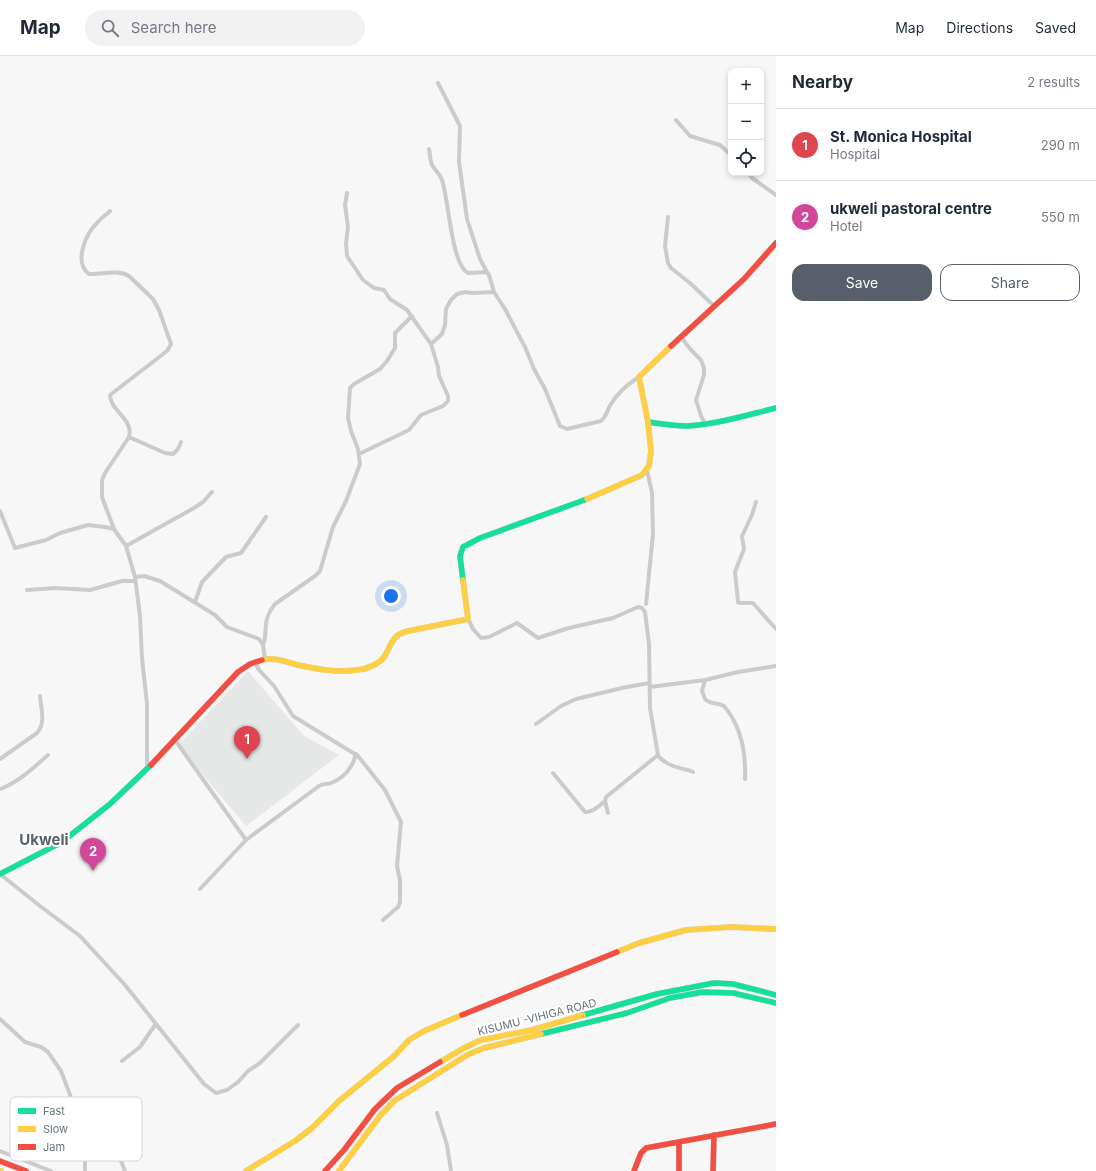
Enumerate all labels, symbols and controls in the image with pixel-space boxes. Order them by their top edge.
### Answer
search box [85,10,365,46]
text: Map [20,16,61,39]
icon: search [99,17,121,39]
text: Search here [131,18,216,37]
text: Map [895,19,924,36]
text: Directions [946,19,1013,36]
text: Saved [1035,19,1076,36]
map controls [728,68,764,176]
button: + [728,68,764,104]
text: Nearby [792,72,853,92]
text: 2 results [1027,74,1080,90]
button: − [728,104,764,140]
text: St. Monica Hospital [830,127,972,146]
text: 1 [802,137,808,153]
text: 290 m [1041,137,1080,153]
button: locate [728,140,764,176]
text: Hospital [830,146,880,162]
text: ukweli pastoral centre [830,199,992,218]
text: 2 [801,209,809,225]
text: 550 m [1041,209,1080,225]
text: Hotel [830,218,862,234]
button: Save [792,264,932,301]
button: Share [940,264,1080,301]
your location [381,586,401,606]
pin: 1 [234,726,260,759]
district label: Ukweli [19,830,69,849]
pin: 2 [80,838,106,871]
street label: KISUMU -VIHIGA ROAD [476,995,598,1039]
legend [10,1097,142,1161]
text: Fast [43,1104,65,1118]
text: Slow [43,1122,68,1136]
text: Jam [43,1140,65,1154]

